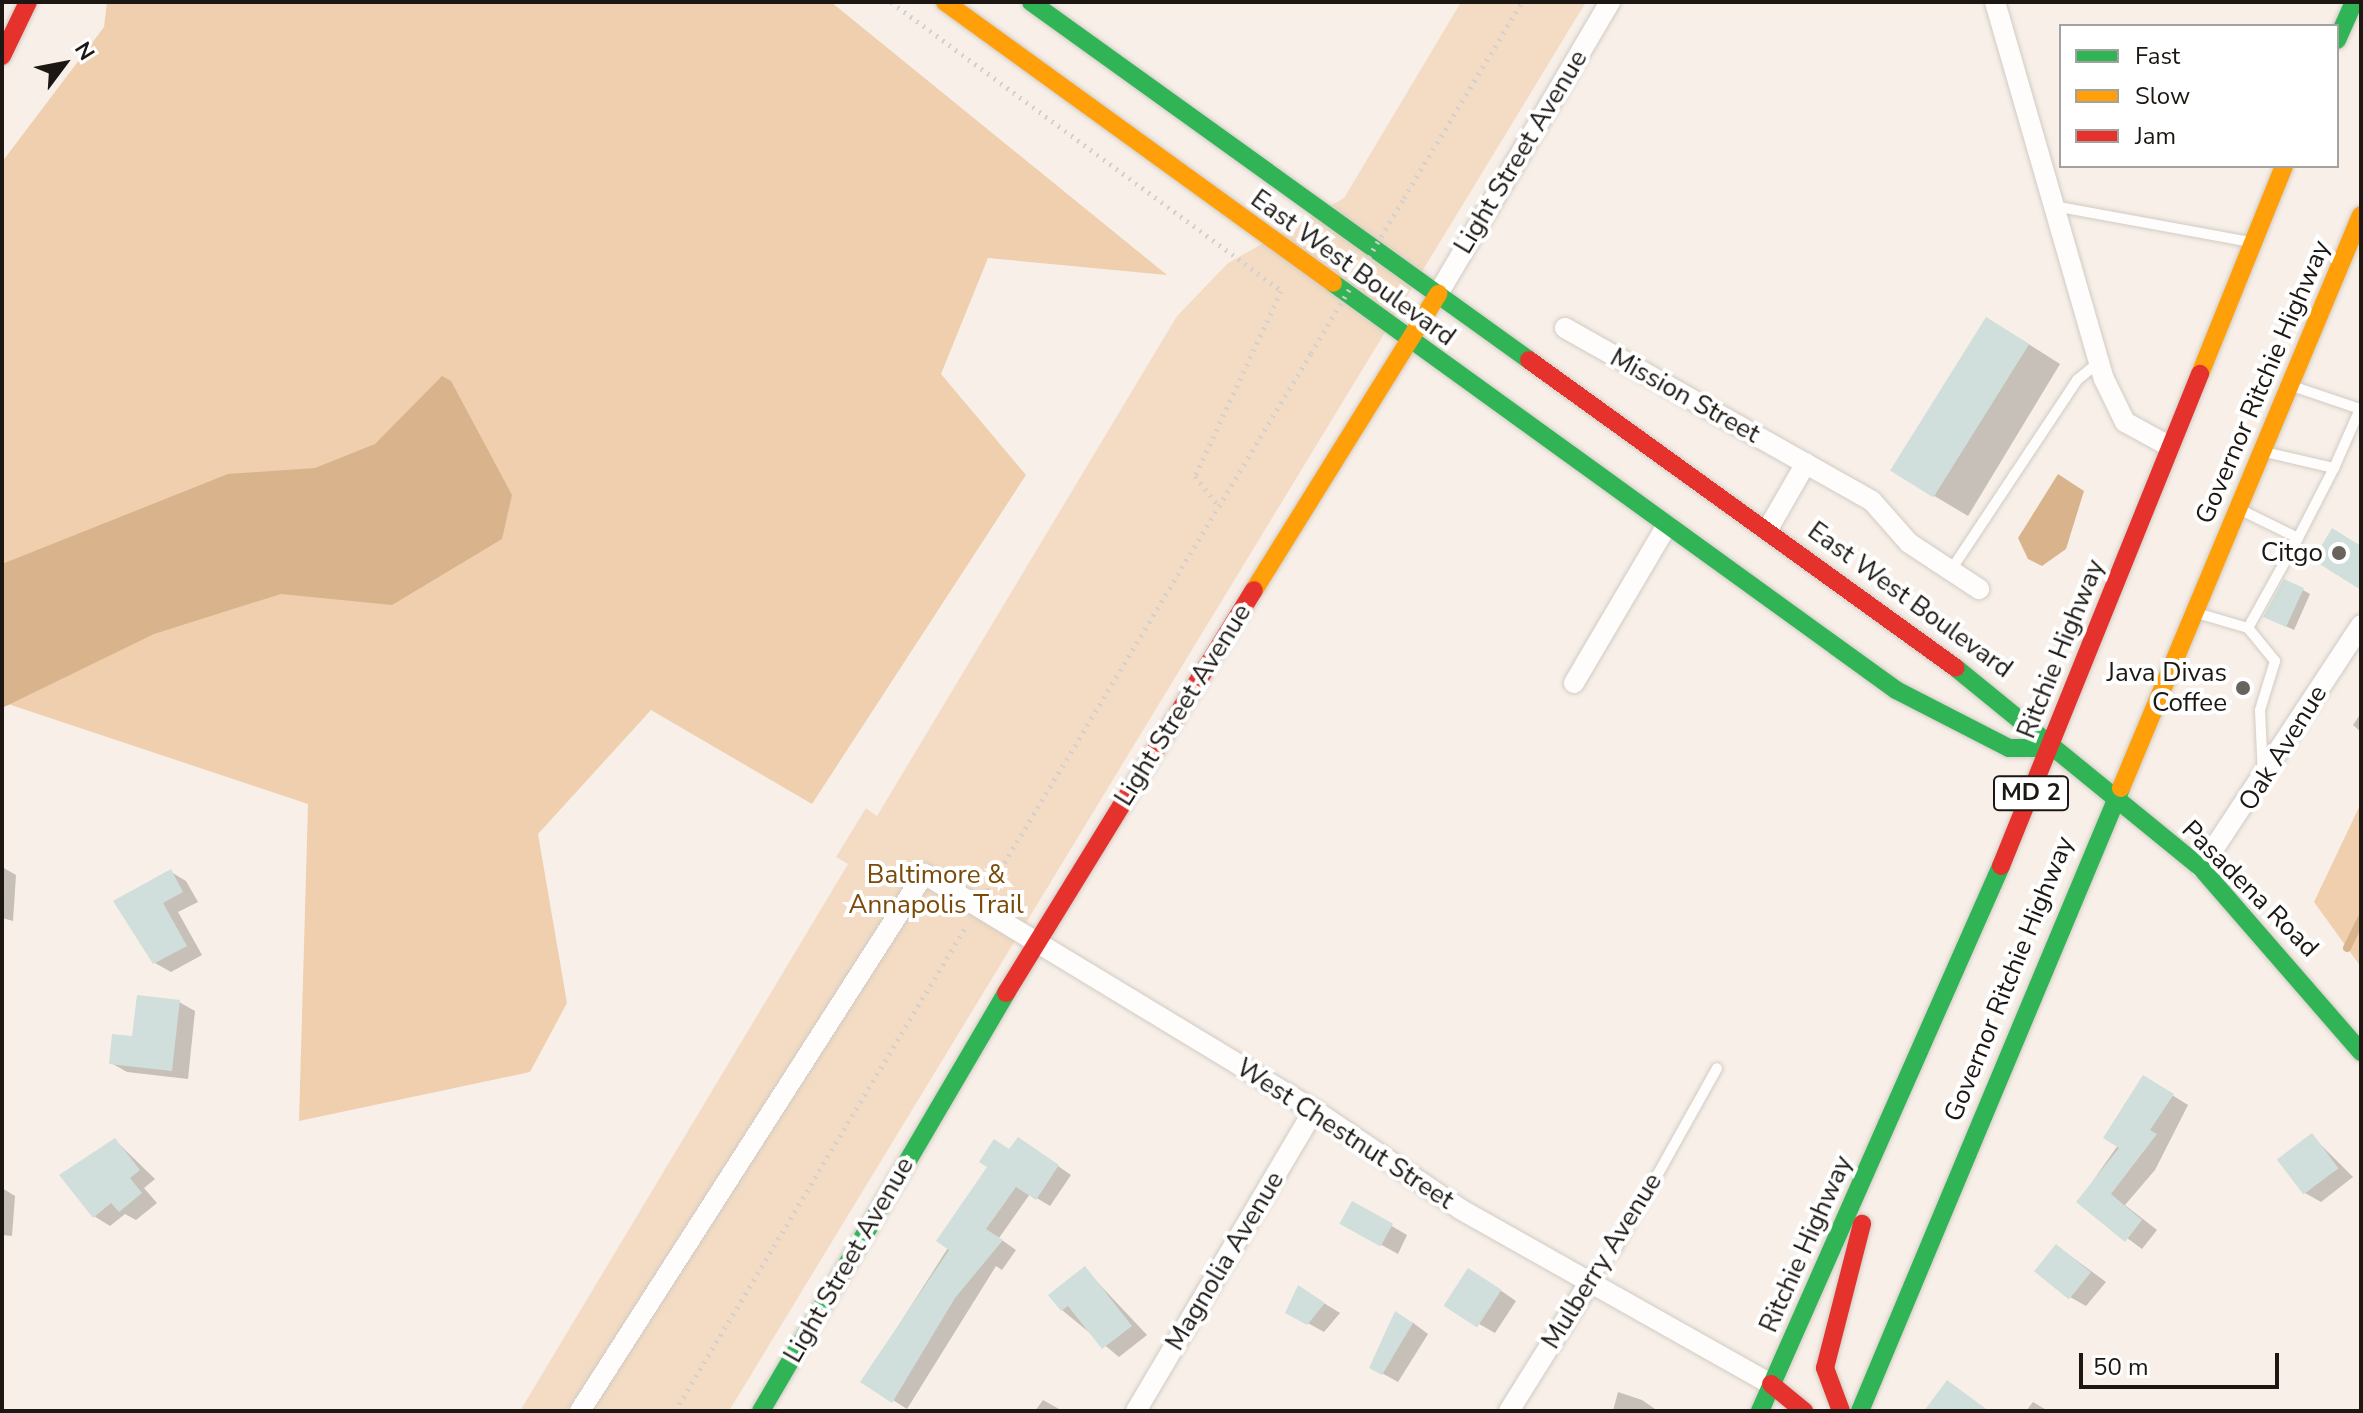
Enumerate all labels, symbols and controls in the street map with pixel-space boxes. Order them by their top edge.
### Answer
north arrow [24,24,104,104]
legend [2059,24,2339,168]
text: N [67,36,101,66]
text: Fast [2135,40,2180,72]
street label: Light Street Avenue [1448,45,1594,259]
text: Slow [2135,80,2190,112]
text: Jam [2135,120,2176,152]
street label: East West Boulevard [1245,183,1461,353]
street label: Governor Ritchie Highway [2189,236,2337,528]
street label: Mission Street [1605,342,1765,450]
street label: East West Boulevard [1802,515,2018,685]
place label: Citgo [2261,537,2323,569]
marker: Citgo [2330,544,2348,562]
street label: Ritchie Highway [2011,555,2111,743]
street label: Light Street Avenue [1108,598,1258,812]
place label: Java Divas Coffee [2107,657,2227,718]
marker: Java Divas Coffee [2234,679,2252,697]
street label: Oak Avenue [2232,680,2334,816]
road number: MD 2 [1993,773,2069,813]
street label: Pasadena Road [2175,814,2325,964]
street label: Governor Ritchie Highway [1937,832,2081,1126]
park label: Baltimore & Annapolis Trail [848,859,1024,920]
street label: West Chestnut Street [1231,1052,1459,1216]
street label: Ritchie Highway [1753,1151,1859,1337]
street label: Light Street Avenue [777,1152,921,1368]
street label: Magnolia Avenue [1159,1166,1291,1356]
street label: Mulberry Avenue [1535,1167,1669,1355]
scale bar [2083,1337,2283,1387]
text: 50 m [2093,1351,2149,1383]

